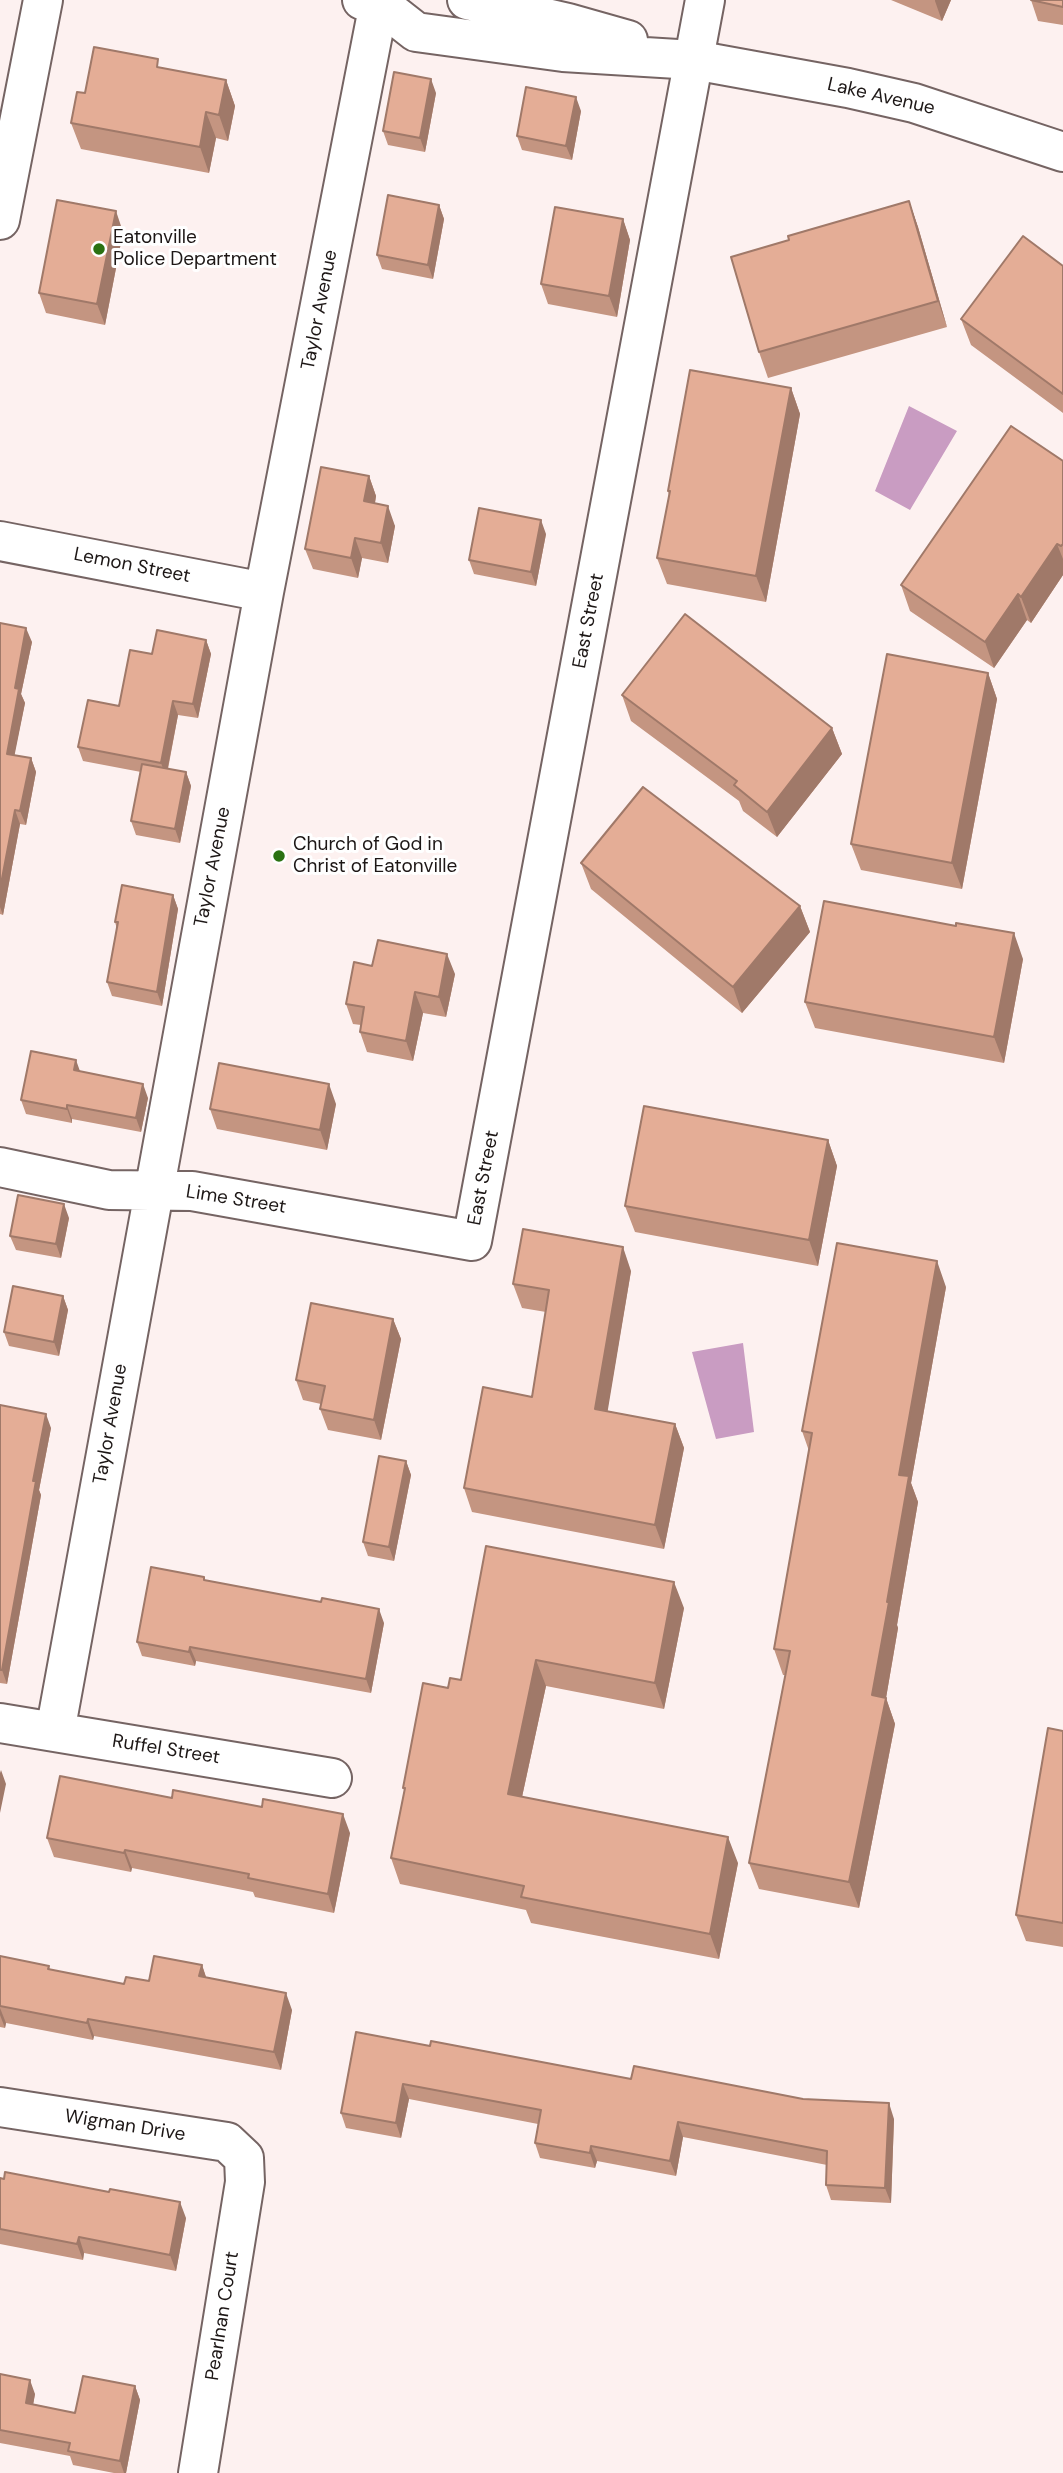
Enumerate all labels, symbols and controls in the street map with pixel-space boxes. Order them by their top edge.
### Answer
street label: Lake Avenue [825,74,937,120]
place label: Eatonville Police Department [113,227,277,271]
marker: Eatonville Police Department [91,241,107,257]
street label: Taylor Avenue [297,248,343,372]
street label: Lemon Street [72,544,192,588]
street label: East Street [569,571,609,671]
street label: Taylor Avenue [190,805,236,929]
place label: Church of God in Christ of Eatonville [293,834,457,878]
marker: Church of God in Christ of Eatonville [271,848,287,864]
street label: East Street [464,1128,504,1228]
street label: Lime Street [184,1181,288,1219]
street label: Taylor Avenue [89,1362,133,1486]
street label: Ruffel Street [111,1730,221,1770]
street label: Wigman Drive [63,2105,187,2147]
street label: Pearlnan Court [202,2250,244,2382]

